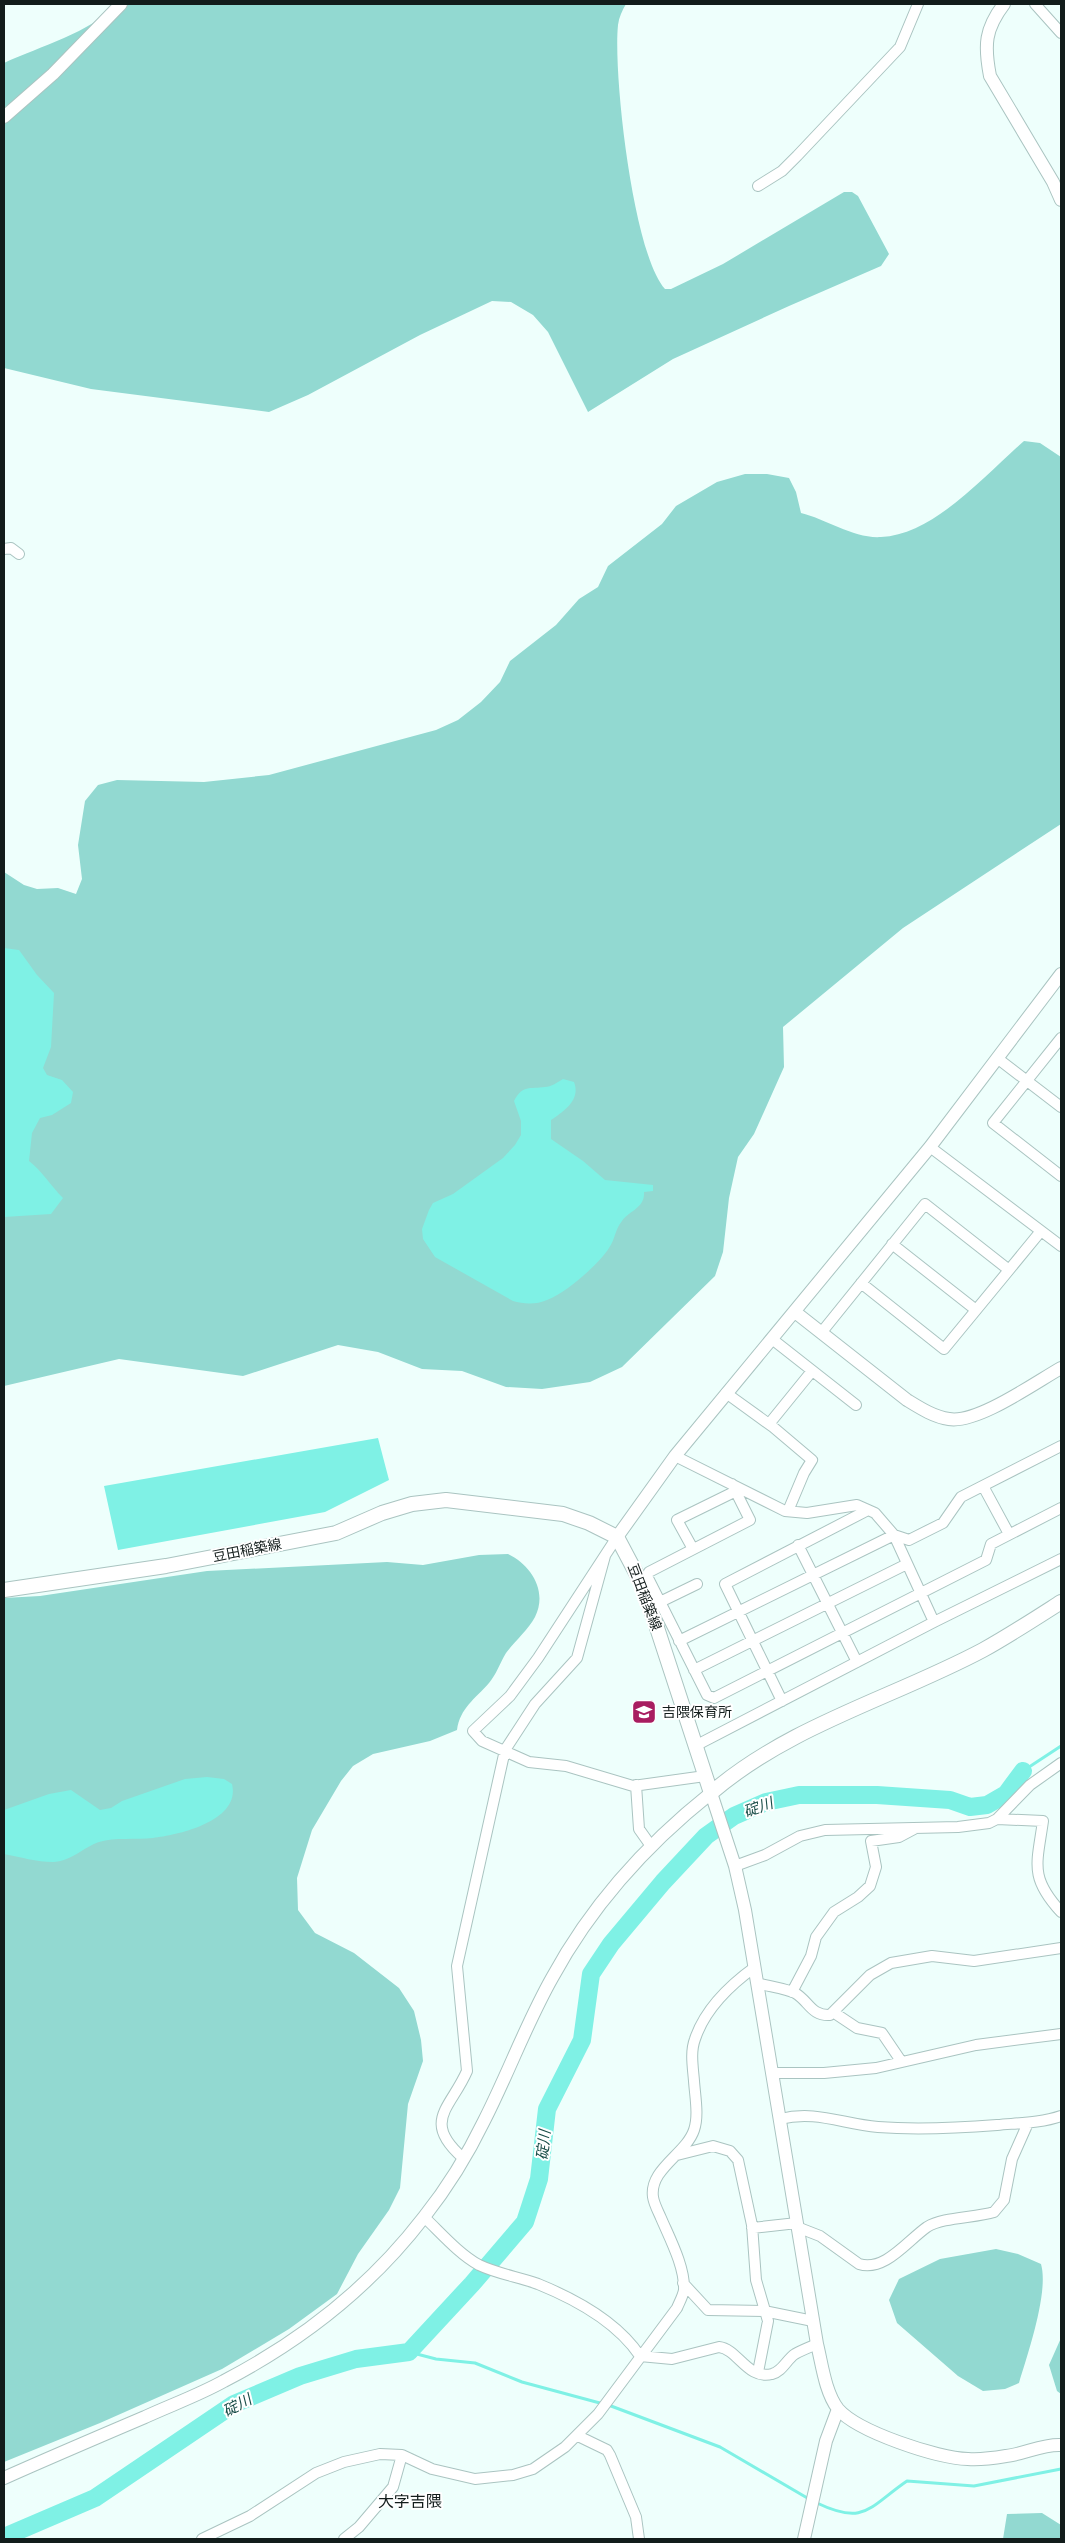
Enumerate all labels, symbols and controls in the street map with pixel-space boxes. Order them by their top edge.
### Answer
street label: 豆田稲築線 [211,1534,283,1566]
street label: 豆田稲築線 [624,1561,666,1633]
school or university icon: 吉隈保育所 [631,1699,657,1725]
place label: 吉隈保育所 [662,1703,732,1721]
water label: 碇川 [741,1792,777,1821]
water label: 碇川 [532,2127,554,2161]
water label: 碇川 [219,2389,256,2420]
district label: 大字吉隈 [378,2492,442,2511]

